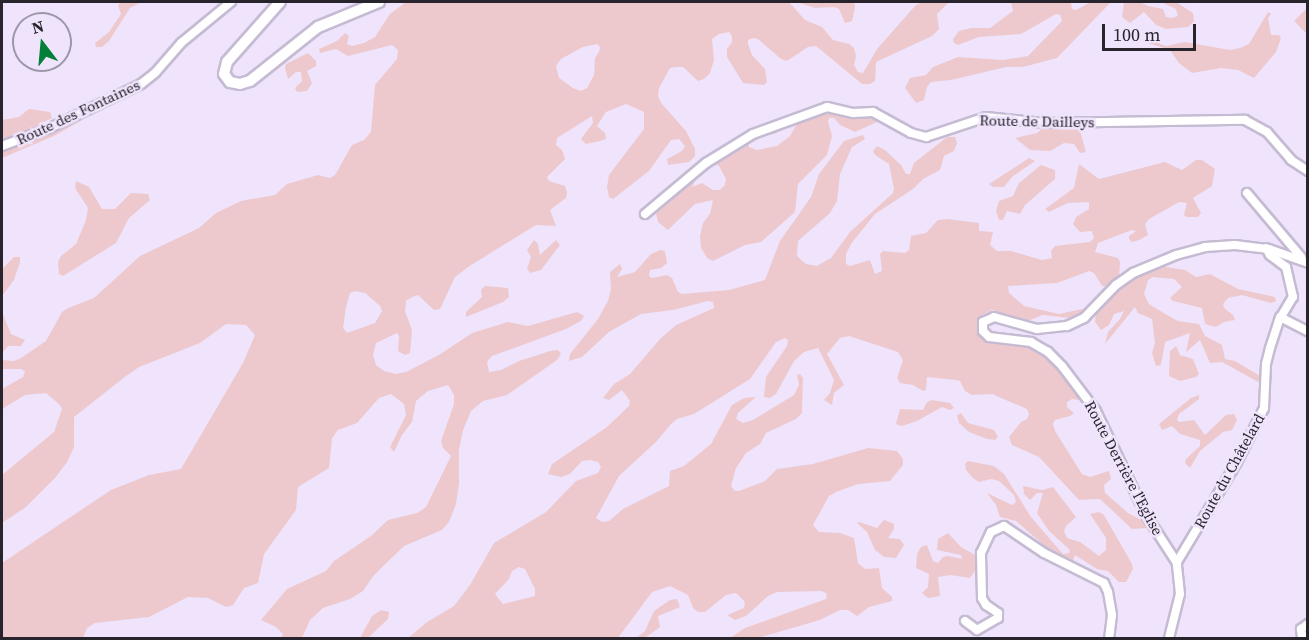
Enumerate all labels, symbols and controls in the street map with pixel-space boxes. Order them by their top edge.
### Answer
north arrow [12,12,72,72]
scale bar [1105,12,1200,50]
text: N [29,14,46,39]
text: 100 m [1113,22,1160,47]
street label: Route des Fontaines [13,75,143,149]
street label: Route de Dailleys [979,111,1095,131]
street label: Route Derrière l'Eglise [1081,398,1167,538]
street label: Route du Châtelard [1190,411,1268,531]

